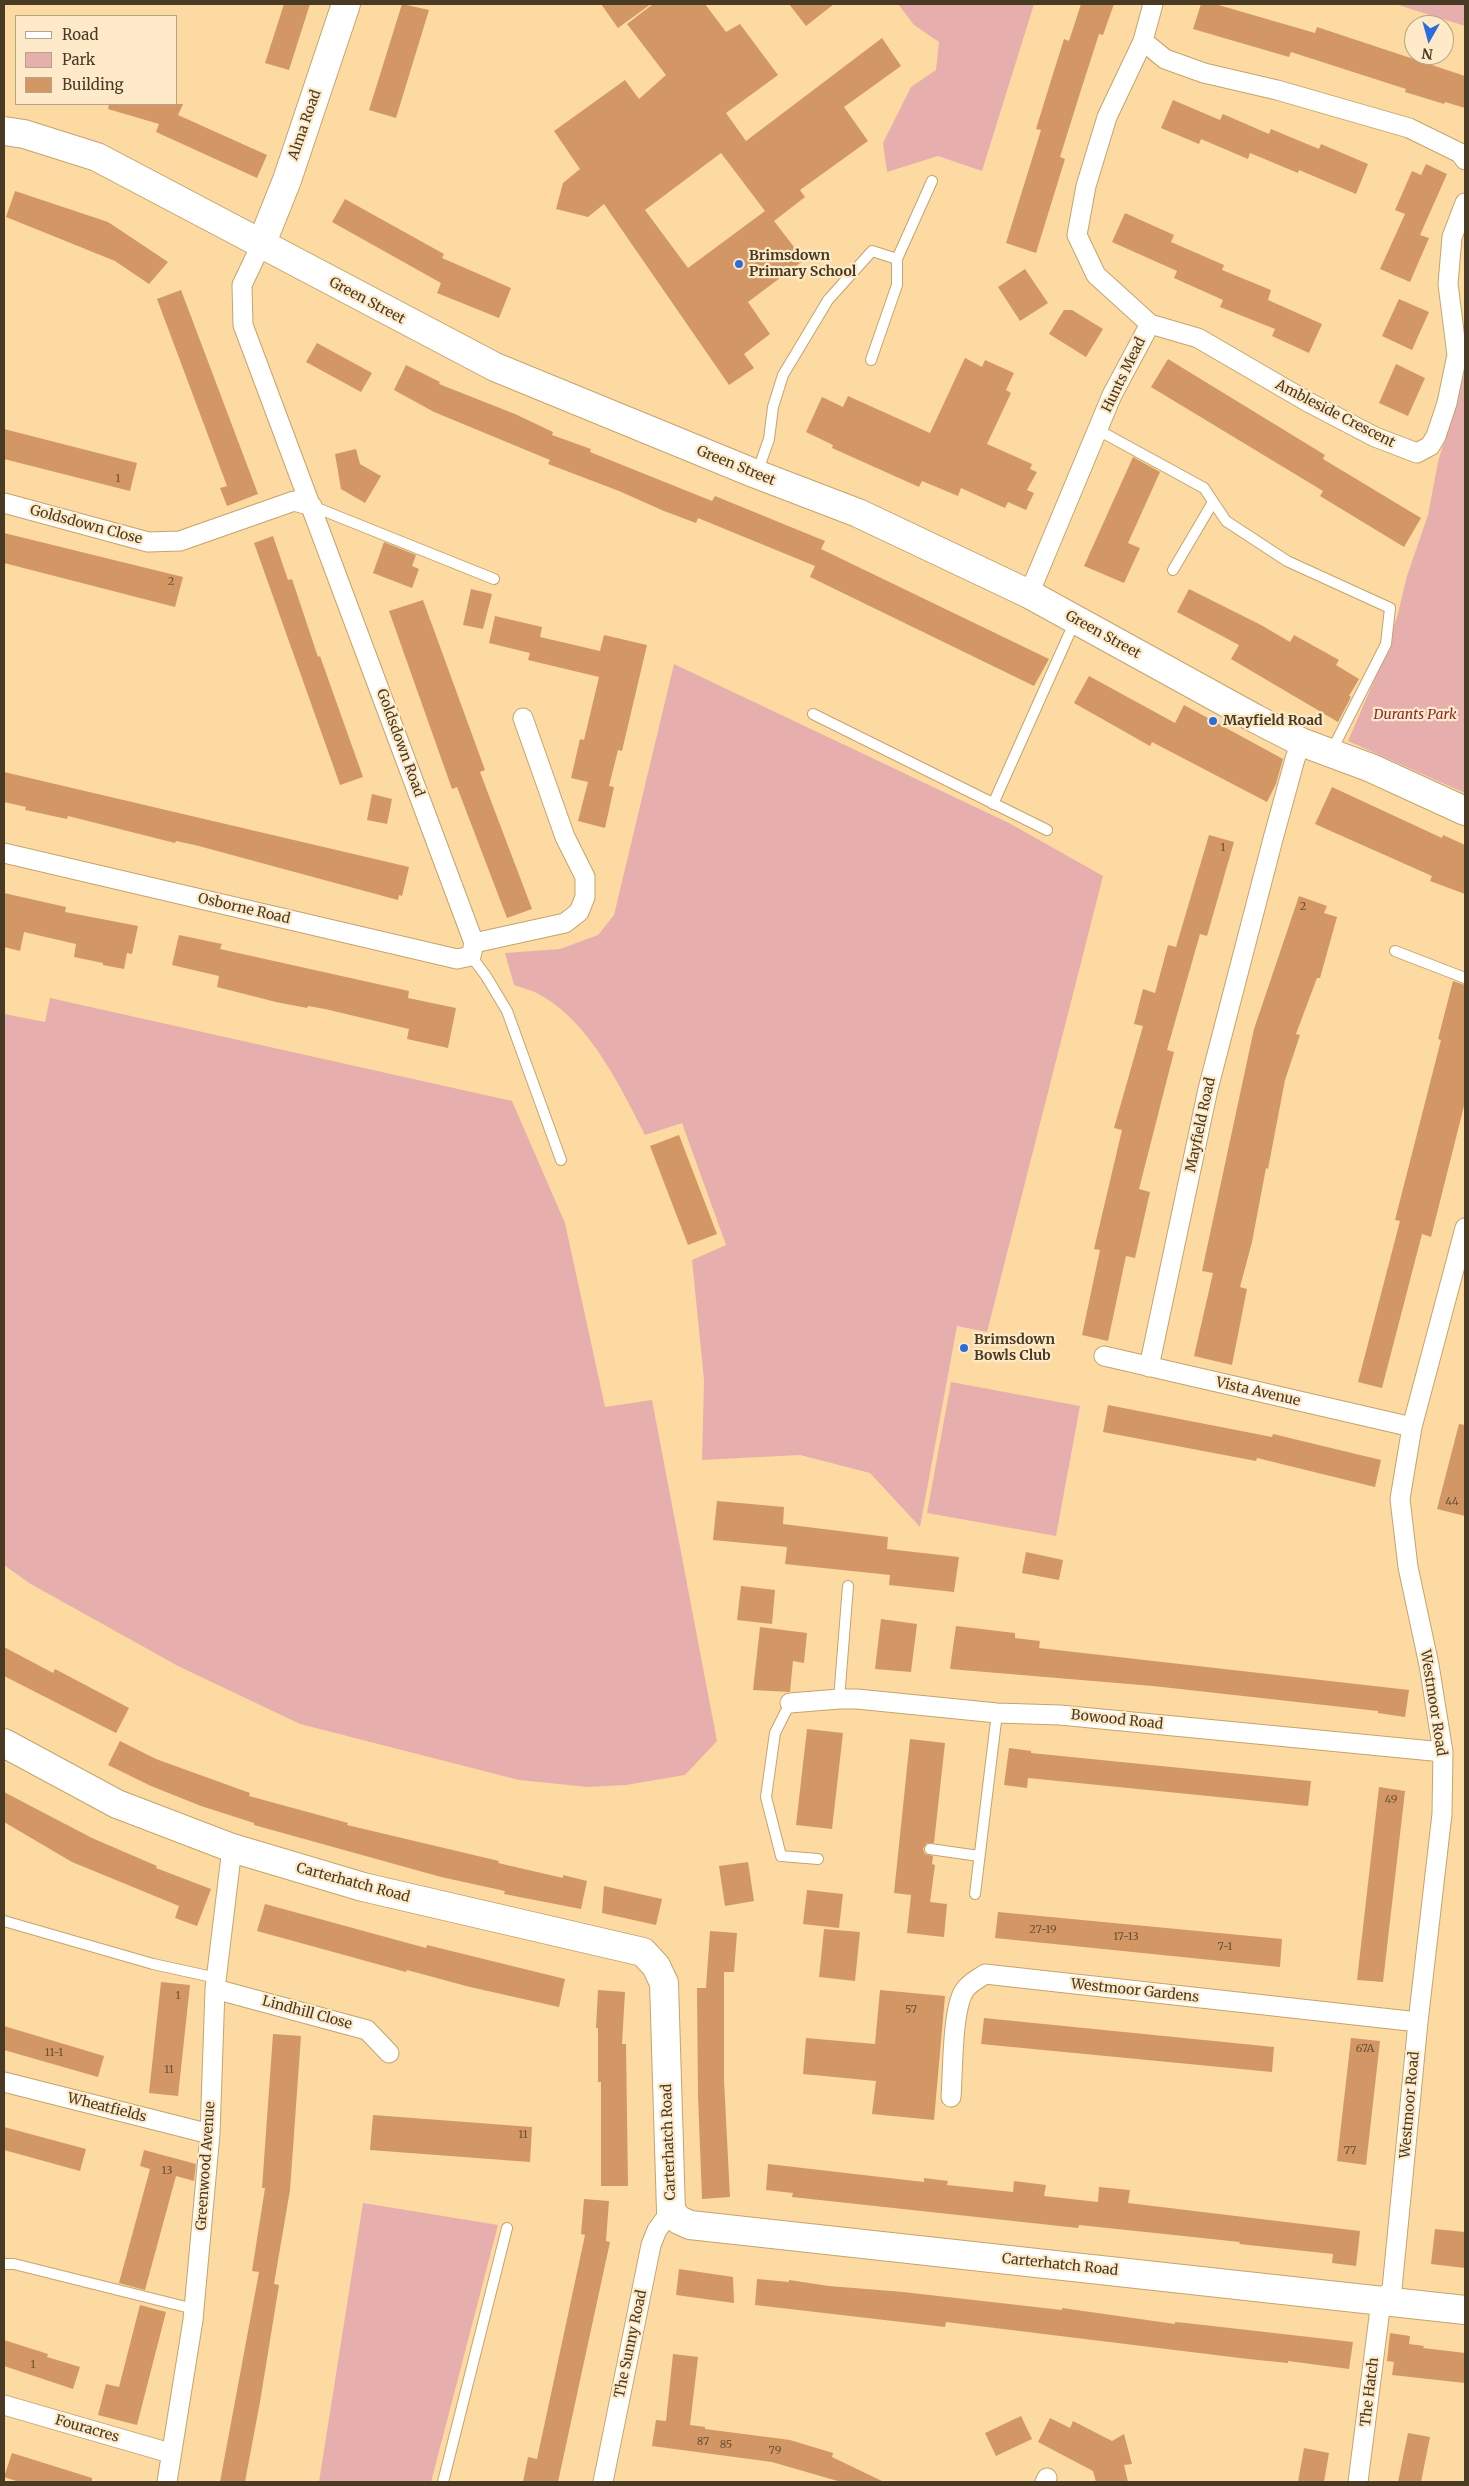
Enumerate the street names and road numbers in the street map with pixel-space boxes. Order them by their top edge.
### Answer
street label: Alma Road [285,88,325,162]
street label: Green Street [326,274,408,328]
street label: Hunts Mead [1099,335,1149,415]
street label: Ambleside Crescent [1272,377,1398,451]
street label: Green Street [694,443,778,489]
street label: Goldsdown Close [28,502,144,548]
street label: Green Street [1062,607,1144,663]
street label: Goldsdown Road [373,687,427,799]
street label: Osborne Road [196,890,292,928]
street label: Mayfield Road [1183,1076,1219,1174]
street label: Vista Avenue [1214,1374,1302,1410]
street label: Westmoor Road [1416,1649,1450,1757]
street label: Bowood Road [1070,1707,1164,1733]
street label: Carterhatch Road [294,1860,412,1906]
street label: Westmoor Gardens [1070,1976,1200,2006]
street label: Lindhill Close [260,1993,354,2033]
street label: Westmoor Road [1397,2051,1423,2159]
street label: Carterhatch Road [659,2083,679,2201]
street label: Wheatfields [66,2090,148,2126]
street label: Greenwood Avenue [193,2101,219,2231]
street label: Carterhatch Road [1001,2251,1119,2279]
street label: The Sunny Road [611,2288,651,2400]
street label: The Hatch [1357,2357,1383,2427]
street label: Fouracres [53,2412,121,2446]

